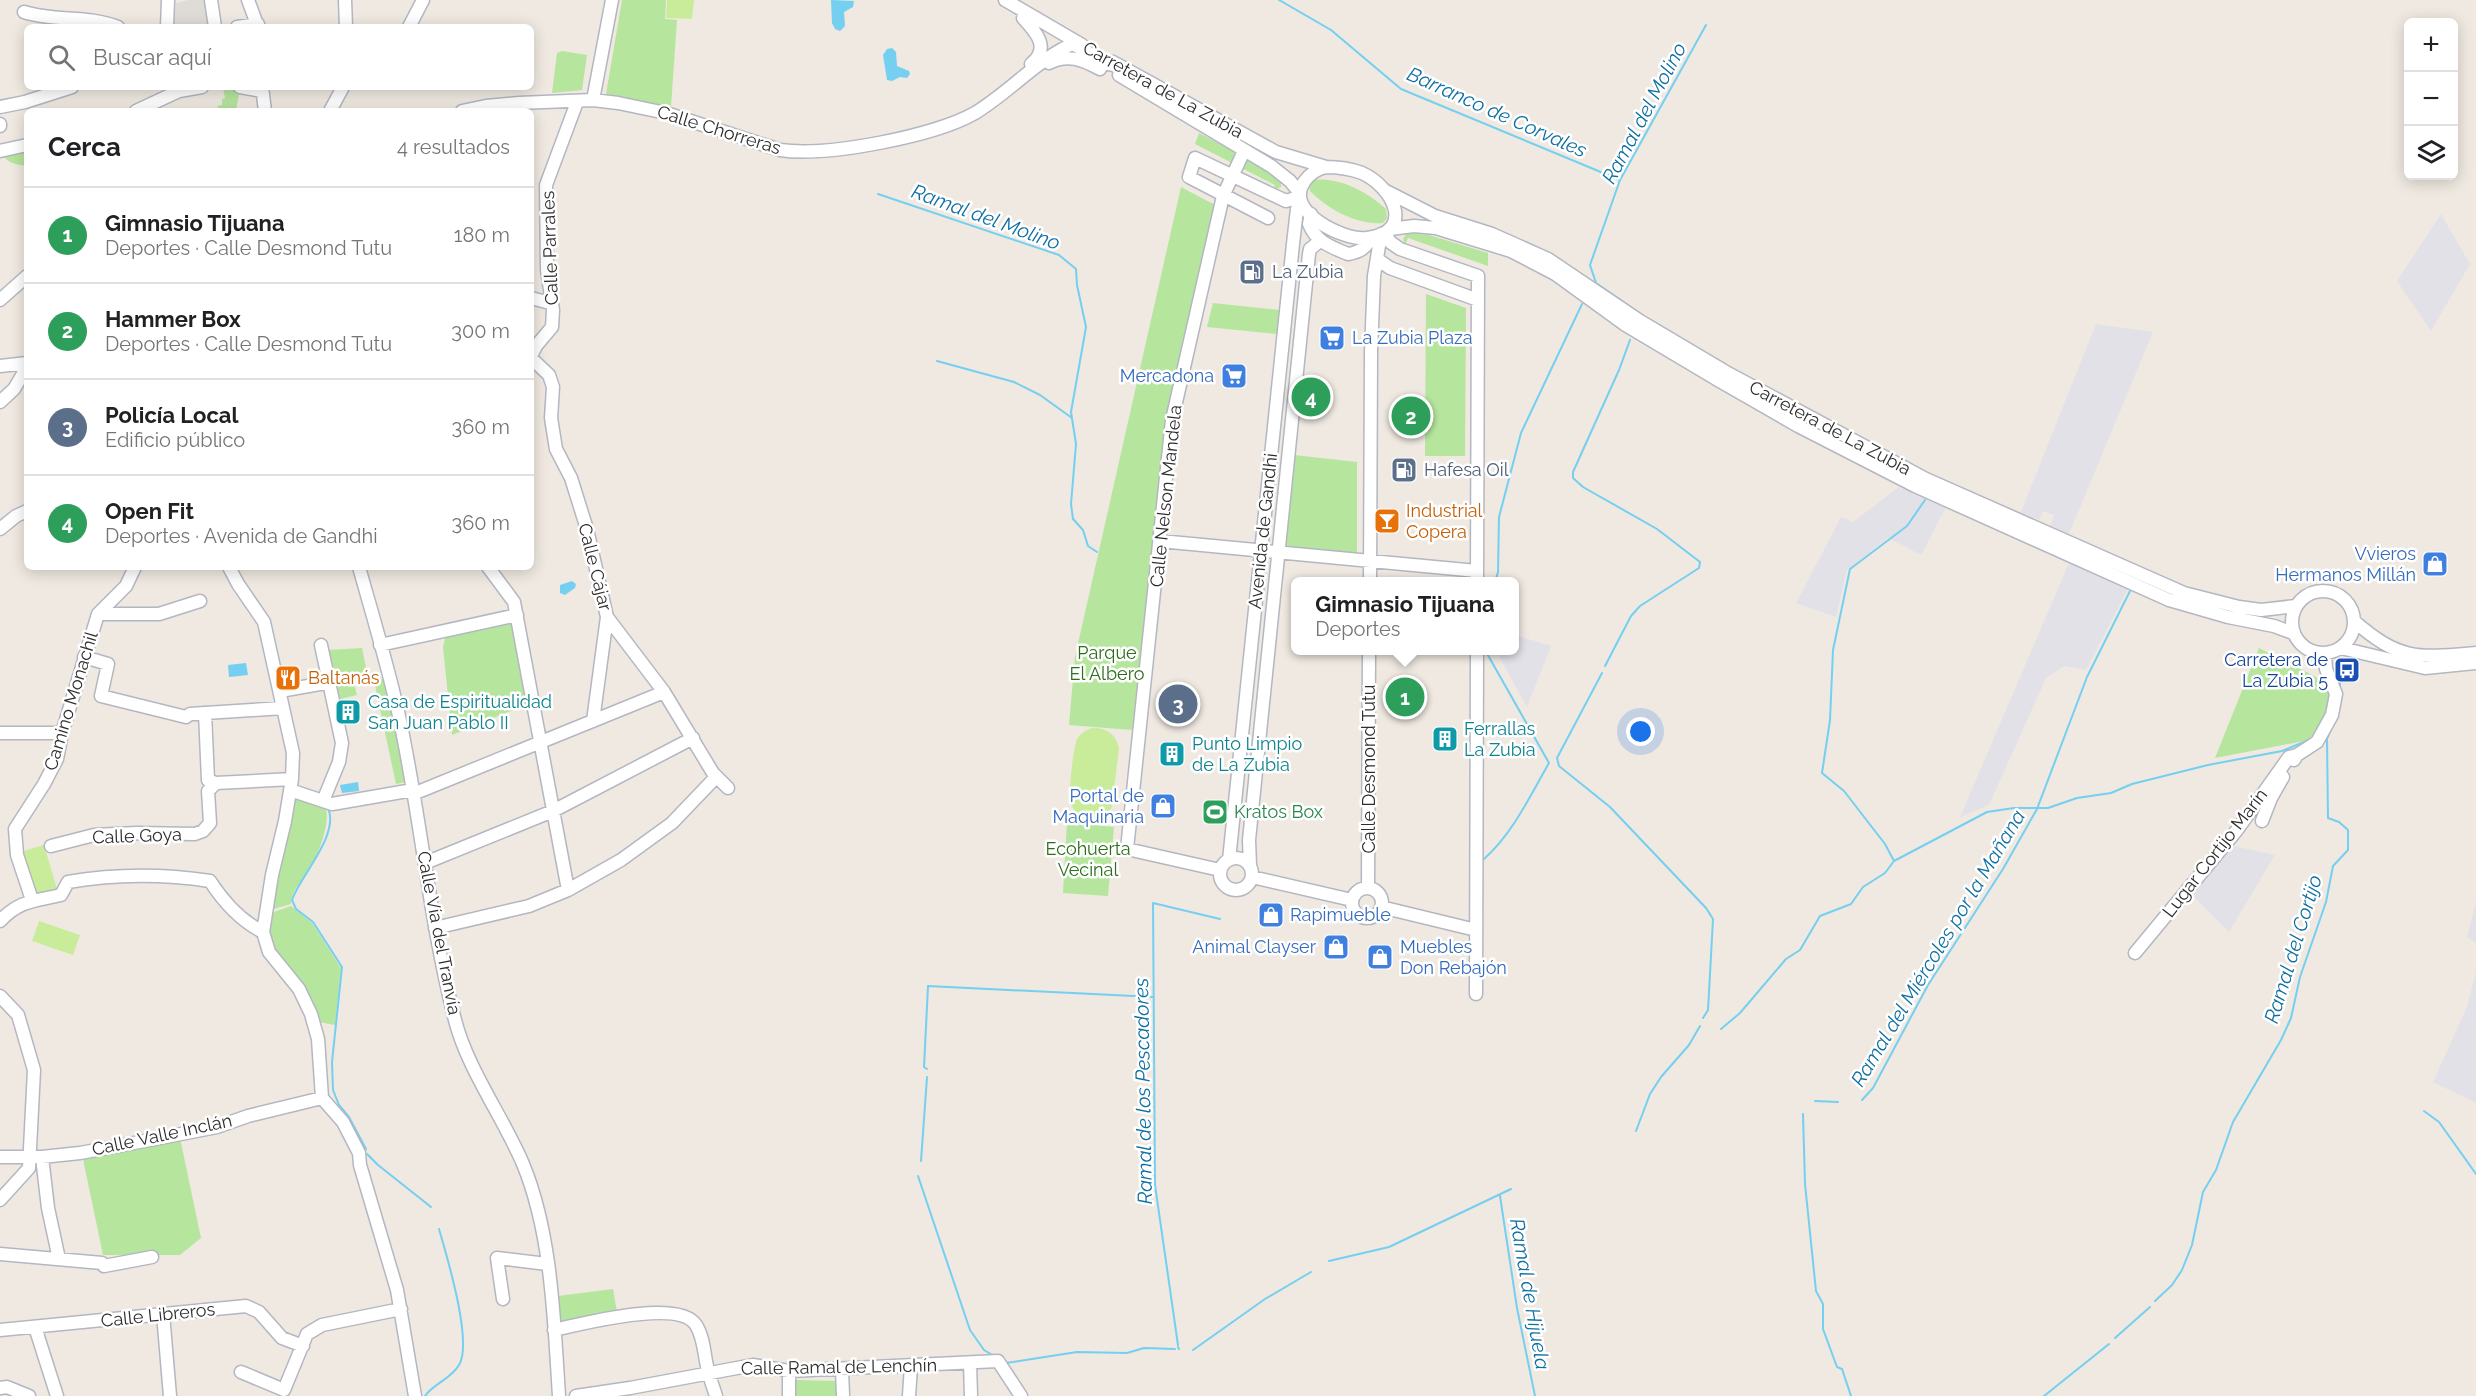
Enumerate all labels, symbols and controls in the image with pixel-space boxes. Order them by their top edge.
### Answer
map controls [2404,18,2458,180]
button: + [2404,18,2458,72]
search box [24,24,534,90]
street label: Carretera de La Zubia [1079,37,1247,142]
water label: Ramal del Molino [1597,38,1691,188]
icon: search [45,41,78,74]
text: Buscar aquí [93,44,212,70]
water label: Barranco de Corvales [1403,62,1591,163]
button: − [2404,72,2458,126]
street label: Calle Chorreras [655,101,784,158]
button: layers [2404,126,2458,180]
text: Cerca [48,132,121,162]
text: 4 resultados [397,135,510,159]
water label: Ramal del Molino [909,179,1063,255]
street label: Calle Parrales [537,190,562,306]
text: Gimnasio Tijuana [105,210,285,236]
text: 1 [63,223,72,247]
text: 180 m [454,223,510,247]
text: Deportes · Calle Desmond Tutu [105,236,392,260]
fuel station icon: La Zubia [1237,257,1267,287]
place label: La Zubia [1272,261,1344,282]
text: Hammer Box [105,306,241,332]
text: 2 [62,319,73,343]
text: 300 m [451,319,510,343]
supermarket icon: La Zubia Plaza [1317,323,1347,353]
place label: La Zubia Plaza [1352,327,1473,348]
text: Deportes · Calle Desmond Tutu [105,332,392,356]
supermarket icon: Mercadona [1219,361,1249,391]
place label: Mercadona [1120,365,1214,386]
pin: 4 [1292,374,1330,420]
street label: Carretera de La Zubia [1746,376,1915,479]
pin: 2 [1392,394,1430,438]
text: Policía Local [105,402,238,428]
street label: Calle Nelson Mandela [1145,404,1186,588]
text: 3 [62,415,73,439]
text: 360 m [452,415,510,439]
text: Edificio público [105,428,245,452]
street label: Avenida de Gandhi [1244,452,1281,610]
fuel station icon: Hafesa Oil [1389,455,1419,485]
place label: Hafesa Oil [1424,459,1509,480]
text: Open Fit [105,498,194,524]
place label: Industrial Copera [1406,500,1483,542]
bar icon: Industrial Copera [1372,506,1402,536]
text: 4 [62,511,73,535]
text: 360 m [452,511,510,535]
street label: Calle Cájar [574,521,617,613]
text: Deportes · Avenida de Gandhi [105,524,378,548]
place label: Vvieros Hermanos Millán [2275,543,2416,585]
shop icon: Vvieros Hermanos Millán [2420,549,2450,579]
popup [1291,577,1519,655]
text: Gimnasio Tijuana [1315,591,1495,617]
text: Deportes [1315,617,1400,641]
street label: Camino Monachil [39,629,102,773]
park label: Parque El Albero [1070,642,1145,684]
place label: Carretera de La Zubia 5 [2224,649,2328,691]
bus stop icon: Carretera de La Zubia 5 [2332,655,2362,685]
restaurant icon: Baltanás [273,663,303,693]
place label: Baltanás [308,667,380,688]
pin: 1 [1386,674,1424,720]
pin: 3 [1158,682,1198,726]
street label: Calle Desmond Tutu [1358,684,1379,854]
place label: Casa de Espiritualidad San Juan Pablo II [368,691,552,733]
building icon: Casa de Espiritualidad San Juan Pablo II [333,697,363,727]
your location [1626,717,1655,746]
place label: Ferrallas La Zubia [1464,718,1536,760]
building icon: Ferrallas La Zubia [1430,724,1460,754]
place label: Punto Limpio de La Zubia [1192,733,1302,775]
building icon: Punto Limpio de La Zubia [1157,739,1187,769]
street label: Lugar Cortijo Marín [2158,784,2271,921]
place label: Portal de Maquinaria [1052,785,1144,827]
shop icon: Portal de Maquinaria [1148,791,1178,821]
sports icon: Kratos Box [1200,797,1230,827]
place label: Kratos Box [1234,801,1323,822]
water label: Ramal del Miércoles por la Mañana [1846,805,2030,1091]
street label: Calle Goya [92,823,182,848]
park label: Ecohuerta Vecinal [1045,838,1131,880]
street label: Calle Vía del Tranvía [413,849,466,1017]
water label: Ramal del Cortijo [2259,872,2327,1026]
shop icon: Rapimueble [1256,900,1286,930]
place label: Rapimueble [1290,904,1391,925]
shop icon: Animal Clayser [1321,932,1351,962]
place label: Animal Clayser [1192,936,1317,957]
place label: Muebles Don Rebajón [1400,936,1507,978]
shop icon: Muebles Don Rebajón [1365,942,1395,972]
water label: Ramal de los Pescadores [1129,977,1157,1204]
street label: Calle Valle Inclán [90,1109,234,1160]
water label: Ramal de Hijuela [1505,1216,1555,1372]
street label: Calle Libreros [100,1298,216,1331]
street label: Calle Ramal de Lenchín [741,1354,937,1379]

